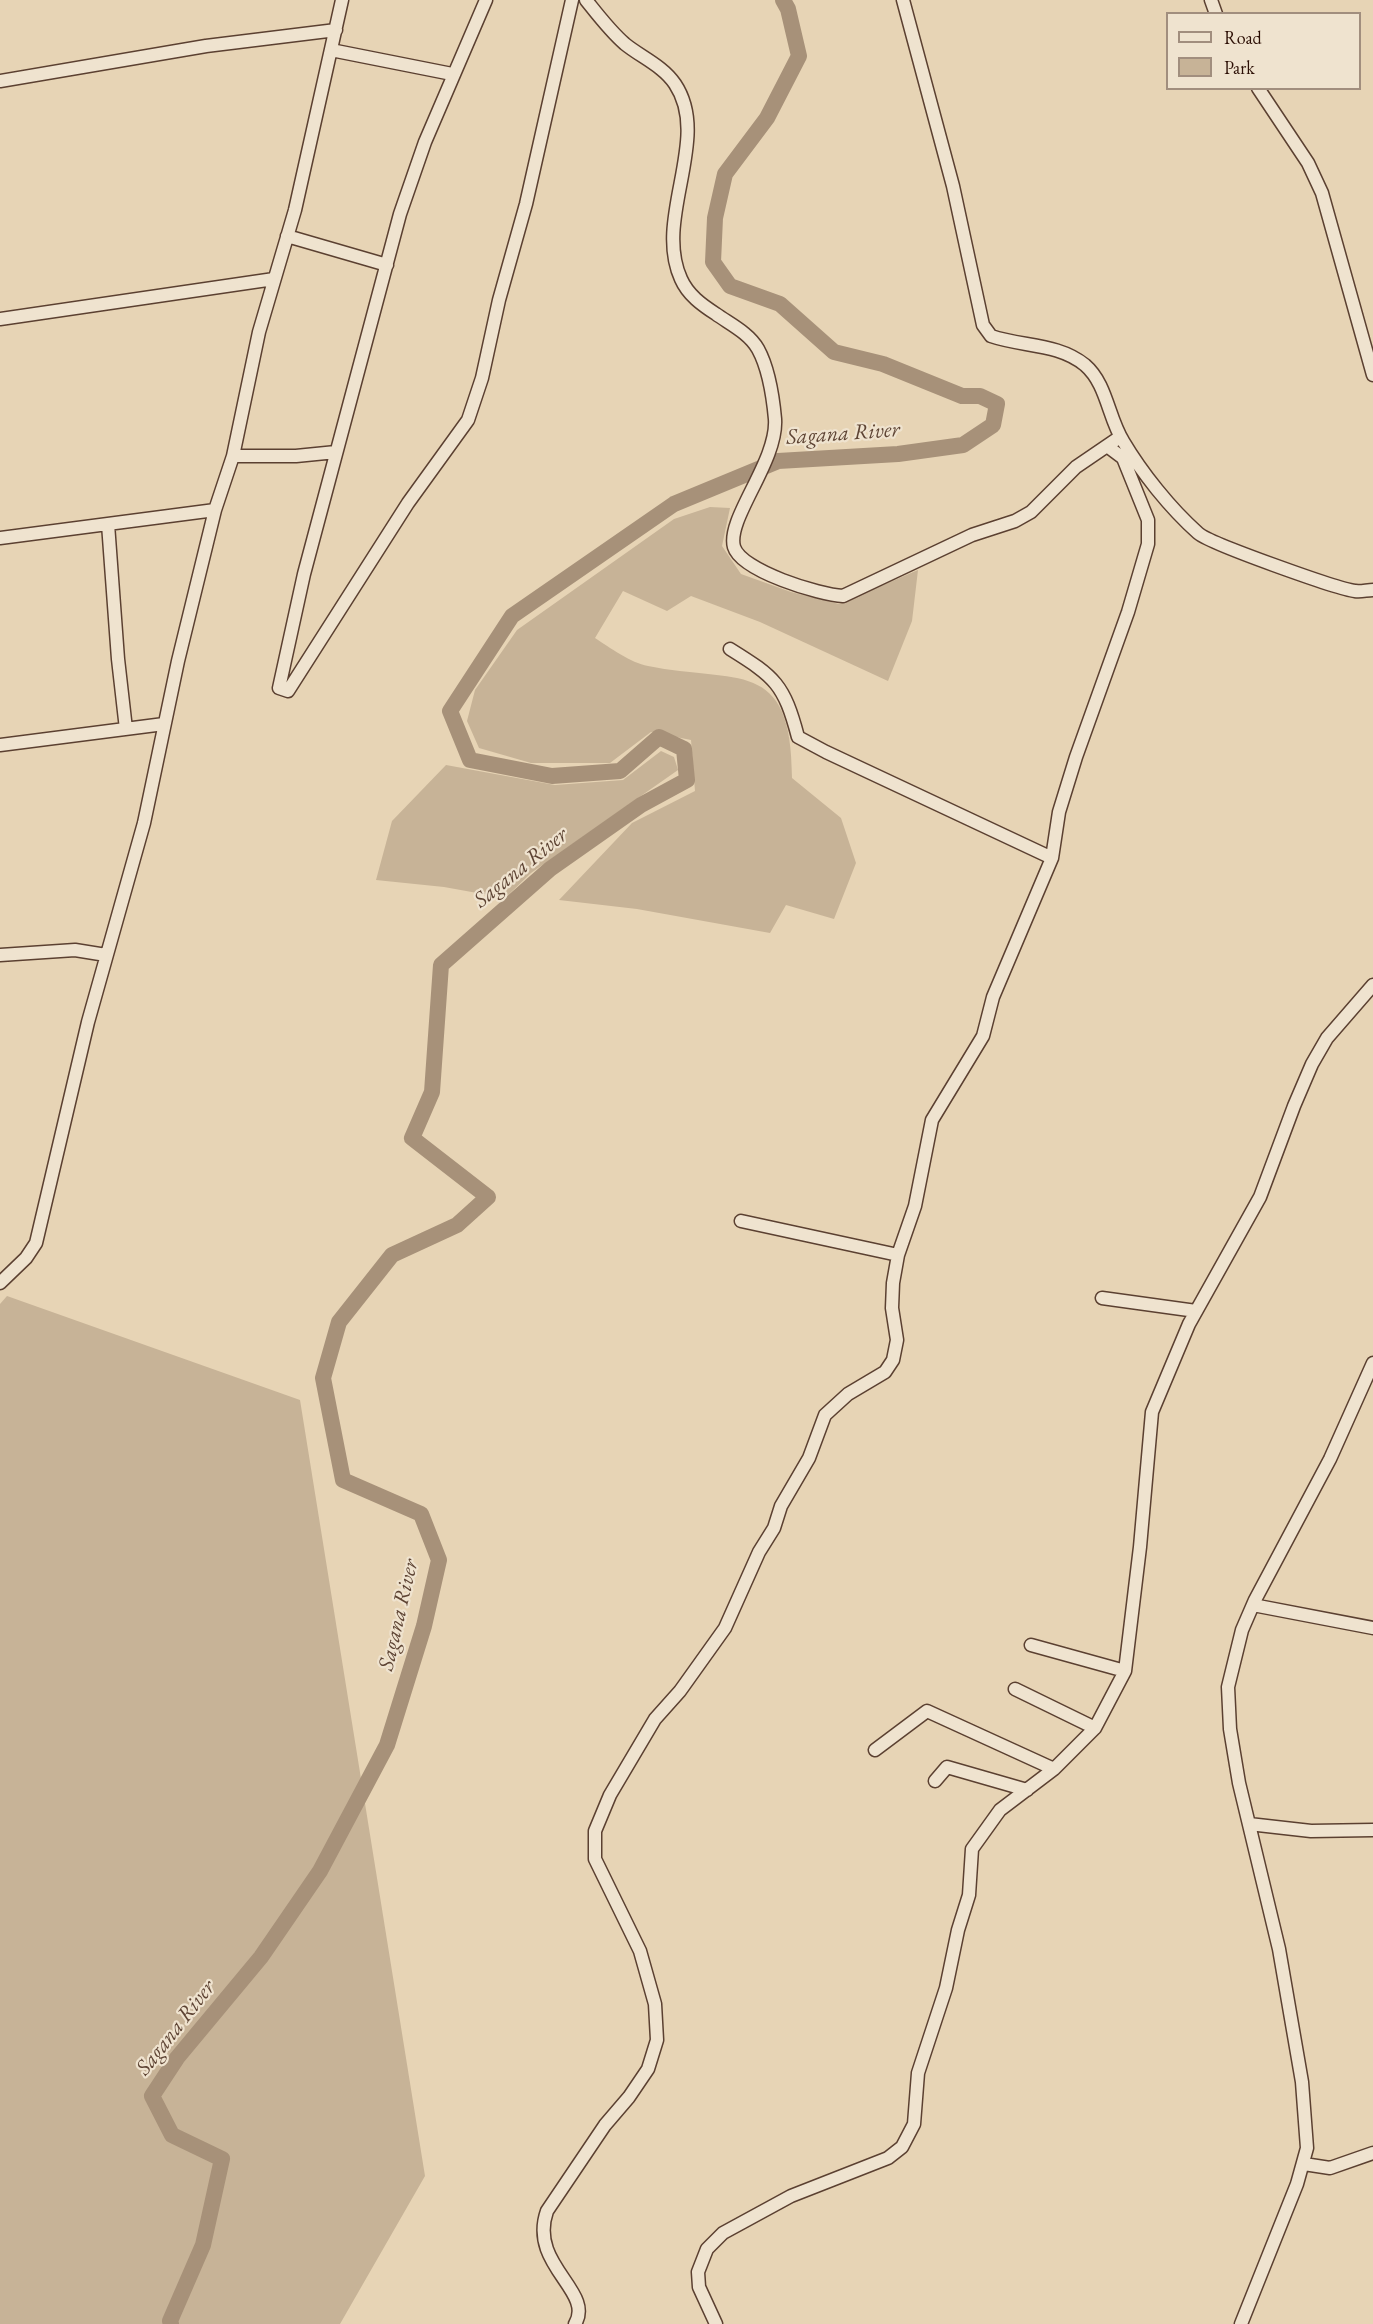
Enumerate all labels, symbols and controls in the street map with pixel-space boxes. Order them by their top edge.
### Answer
legend [1166,12,1361,90]
text: Road [1224,26,1262,49]
text: Park [1224,56,1255,79]
water label: Sagana River [786,417,900,451]
water label: Sagana River [469,822,573,914]
water label: Sagana River [373,1557,425,1673]
water label: Sagana River [131,1975,221,2081]

